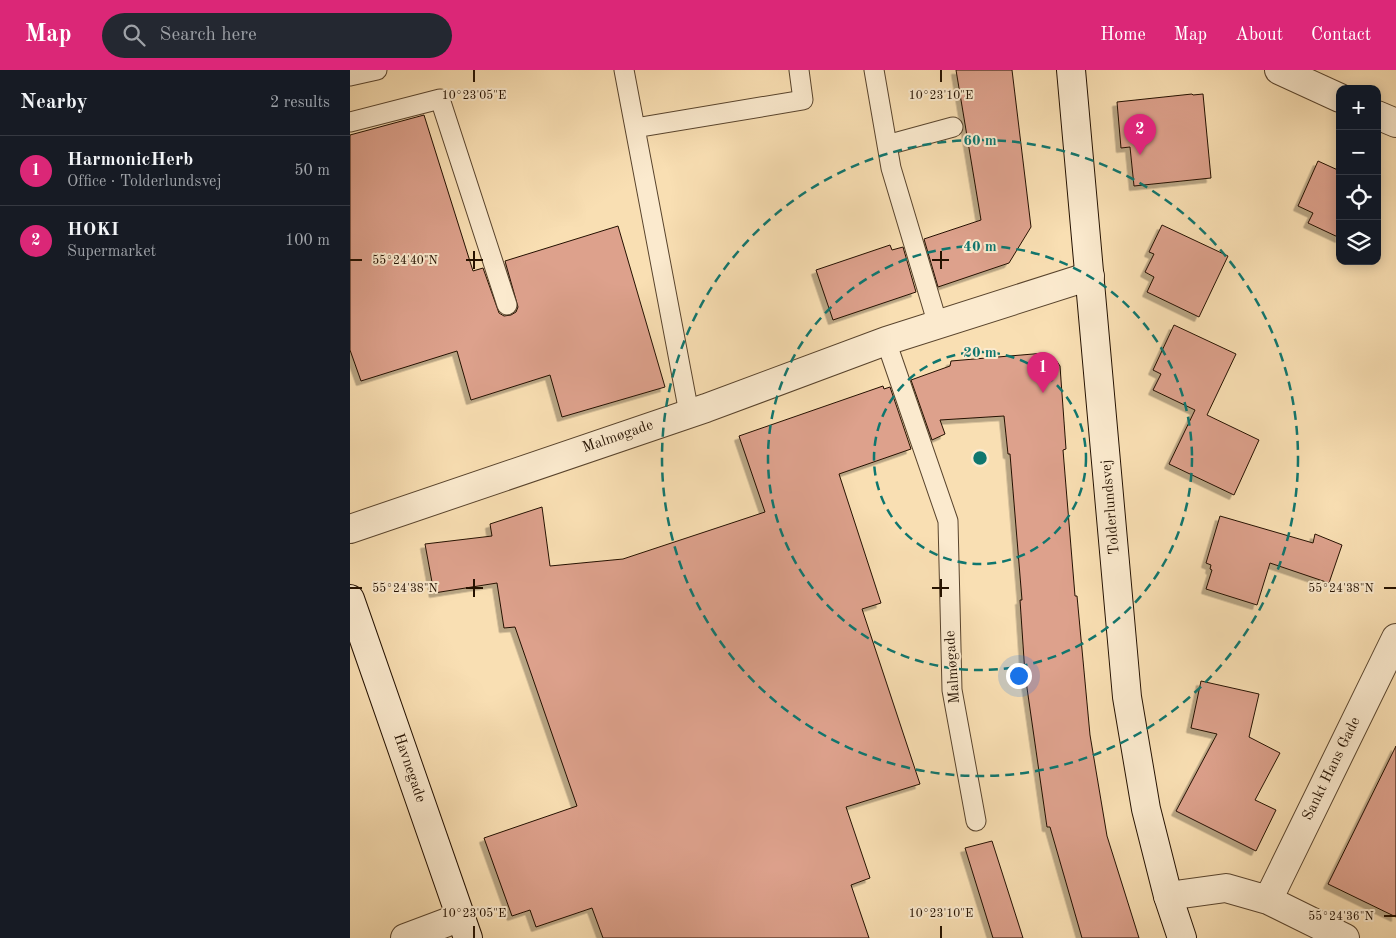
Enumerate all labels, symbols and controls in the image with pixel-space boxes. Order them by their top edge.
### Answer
search box [102,13,452,58]
icon: search [120,21,148,49]
text: Map [25,23,72,47]
text: Search here [160,26,257,45]
text: Home [1100,26,1146,44]
text: Map [1174,26,1207,44]
text: About [1235,26,1283,44]
text: Contact [1311,26,1371,44]
map controls [1336,85,1381,265]
button: + [1336,85,1381,130]
text: 10°23'05"E [442,89,506,102]
text: 10°23'10"E [909,90,973,102]
text: Nearby [20,92,88,113]
text: 2 results [270,95,330,111]
pin: 2 [1124,114,1156,155]
button: − [1336,130,1381,175]
text: 60 m [963,134,997,149]
text: HarmonicHerb [67,151,193,170]
text: 1 [31,163,41,179]
text: 50 m [294,163,330,179]
text: Office · Tolderlundsvej [67,174,222,190]
button: locate [1336,175,1381,220]
button: layers [1336,220,1381,265]
text: HOKI [67,221,119,240]
text: 2 [31,233,41,249]
text: 100 m [285,233,330,249]
text: 40 m [963,240,997,255]
text: Supermarket [67,244,156,260]
text: 55°24'40"N [372,254,438,267]
text: 20 m [963,346,997,361]
pin: 1 [1027,352,1059,393]
street label: Malmøgade [581,418,655,456]
centre of rings [971,449,989,467]
street label: Tolderlundsvej [1099,459,1123,555]
text: 55°24'38"N [372,582,438,595]
text: 55°24'38"N [1308,582,1374,595]
street label: Malmøgade [943,630,963,704]
your location [1006,663,1032,689]
street label: Sankt Hans Gade [1300,715,1364,823]
street label: Havnegade [390,732,428,805]
text: 10°23'05"E [442,907,506,920]
text: 10°23'10"E [909,908,973,920]
text: 55°24'36"N [1308,910,1374,923]

